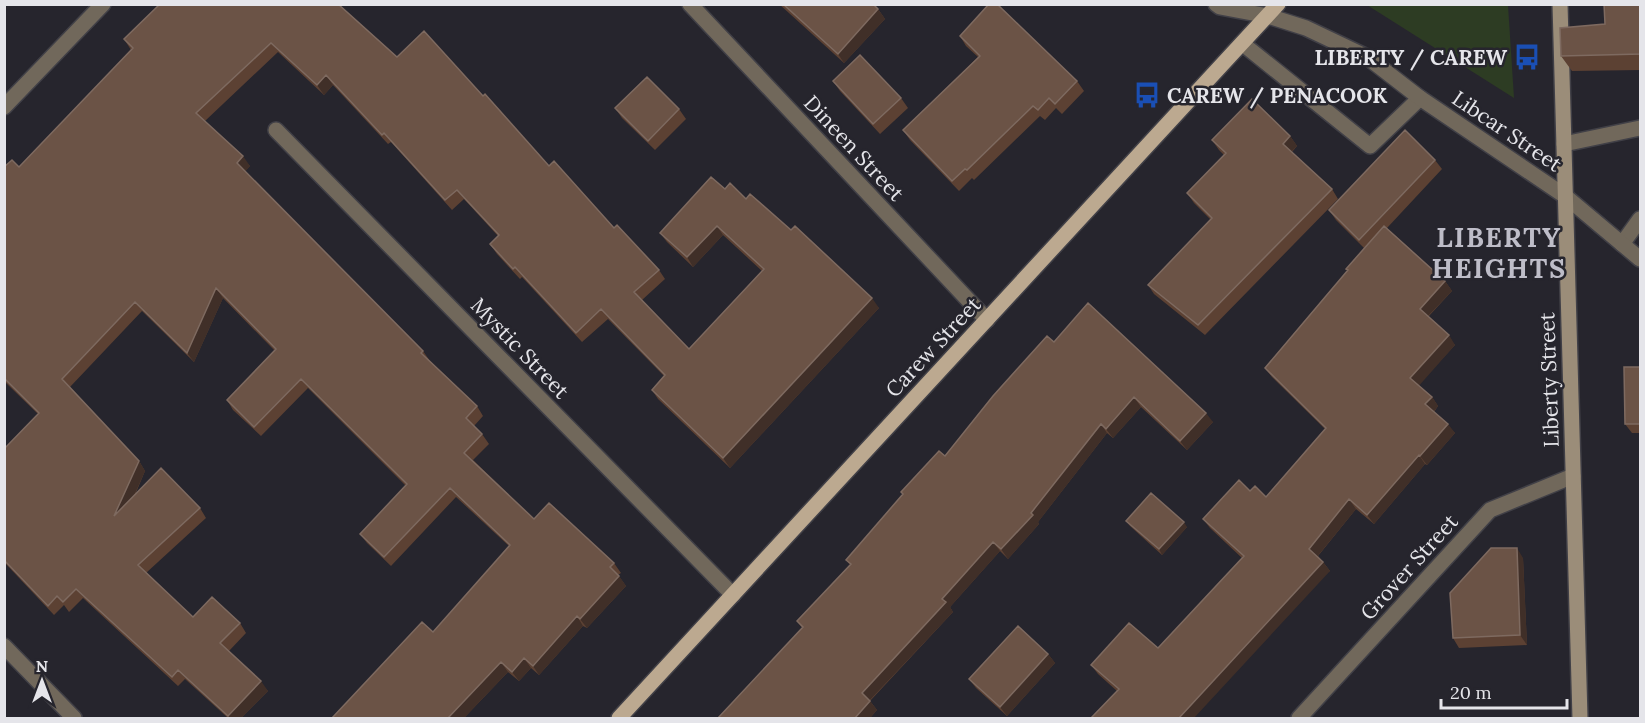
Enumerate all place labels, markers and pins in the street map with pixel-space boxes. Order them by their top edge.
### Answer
bus stop icon: LIBERTY / CAREW [1512,42,1542,72]
place label: LIBERTY / CAREW [1315,44,1508,71]
bus stop icon: CAREW / PENACOOK [1132,80,1162,110]
place label: CAREW / PENACOOK [1167,82,1387,109]

